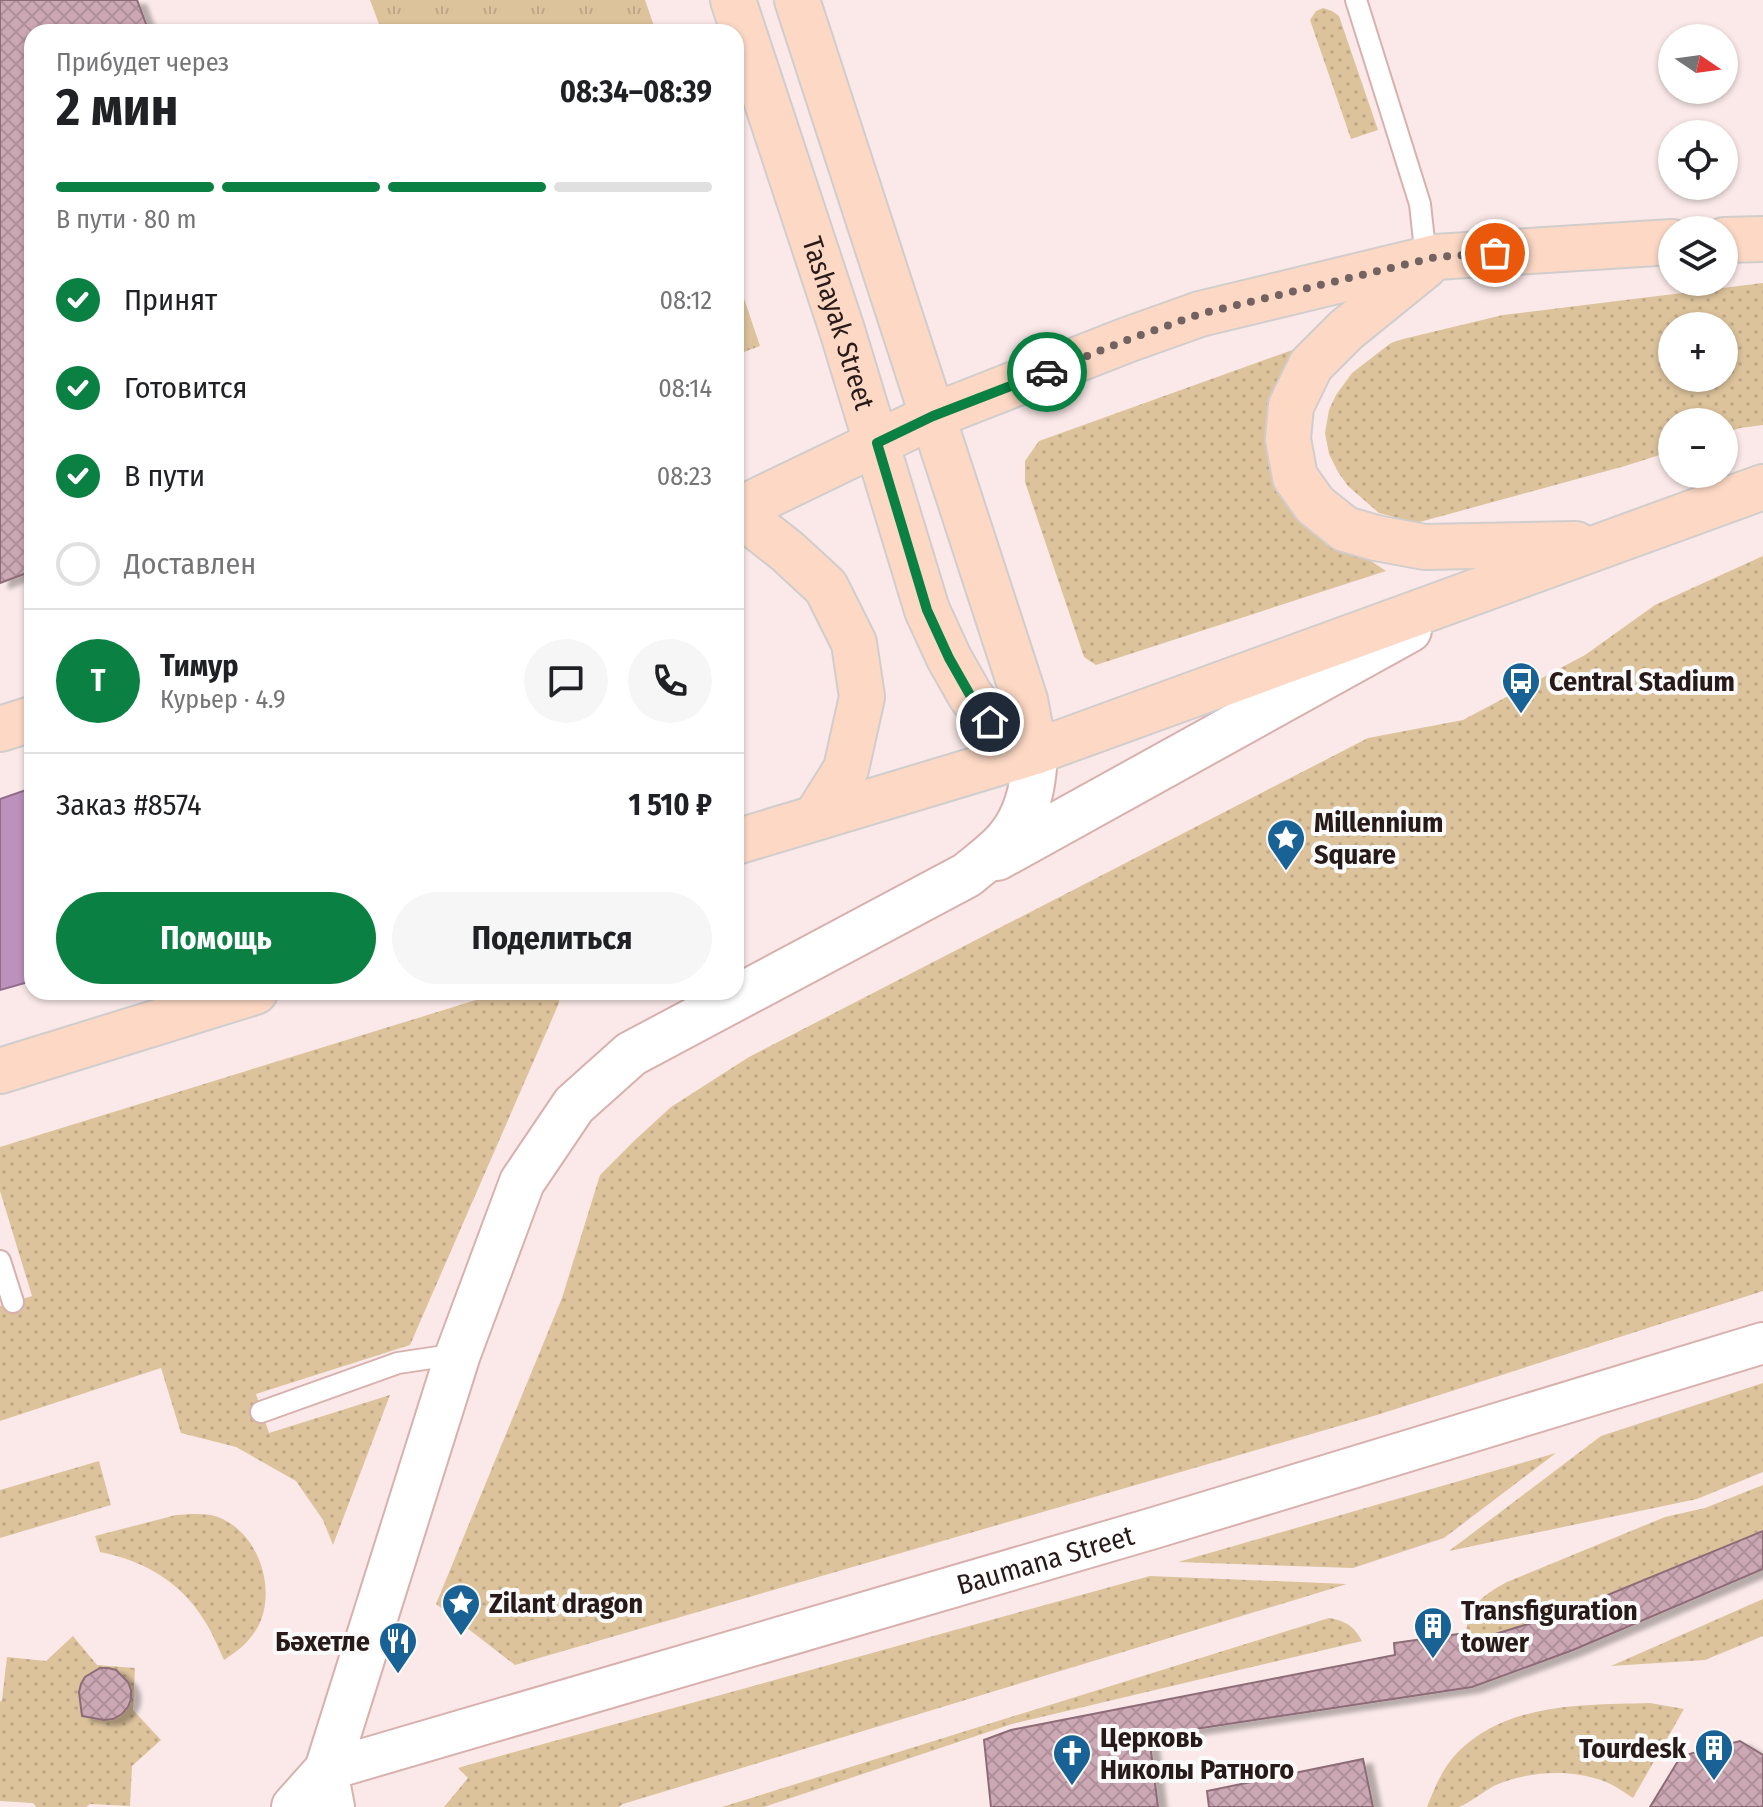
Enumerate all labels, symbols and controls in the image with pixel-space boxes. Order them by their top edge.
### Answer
north arrow [1658,24,1738,104]
map controls [1658,24,1738,488]
text: Прибудет через [56,47,229,78]
text: 08:34–08:39 [560,74,712,110]
text: 2 мин [56,76,178,139]
button: locate [1658,120,1738,200]
text: В пути · 80 m [56,204,197,235]
button: layers [1658,216,1738,296]
pin [1461,219,1529,287]
icon: bag [1473,231,1517,275]
street label: Tashayak Street [796,232,882,414]
icon: check [56,278,100,322]
text: Принят [124,282,217,318]
text: 08:12 [659,285,712,316]
button: + [1658,312,1738,392]
courier [1007,332,1087,412]
icon: car [1025,350,1069,394]
icon: check [56,366,100,410]
text: Готовится [124,370,247,406]
text: 08:14 [658,373,712,404]
button: − [1658,408,1738,488]
icon: check [56,454,100,498]
text: В пути [124,458,205,494]
text: 08:23 [657,461,712,492]
text: Доставлен [124,546,256,582]
button: chat [524,639,608,723]
button: phone [628,639,712,723]
text: Тимур [160,648,239,684]
bus stop icon: Central Stadium [1500,660,1542,715]
text: Т [91,663,105,699]
place label: Central Stadium [1549,665,1735,698]
text: Курьер · 4.9 [160,684,286,715]
pin [956,688,1024,756]
icon: home [968,700,1012,744]
text: Заказ #8574 [56,787,202,823]
text: 1 510 ₽ [628,787,712,823]
place label: Millennium Square [1314,806,1443,871]
place icon: Millennium Square [1265,817,1307,872]
button: Помощь [56,892,376,984]
button: Поделиться [392,892,712,984]
street label: Baumana Street [953,1518,1138,1601]
place icon: Zilant dragon [440,1582,482,1637]
place label: Zilant dragon [489,1587,643,1620]
place label: Transfiguration tower [1461,1594,1638,1659]
building icon: Transfiguration tower [1412,1605,1454,1660]
restaurant icon: Бәхетле [377,1620,419,1675]
place label: Бәхетле [275,1625,370,1658]
place label: Церковь Николы Ратного [1100,1721,1294,1786]
building icon: Tourdesk [1693,1727,1735,1782]
church icon: Церковь Николы Ратного [1051,1732,1093,1787]
place label: Tourdesk [1579,1732,1687,1765]

